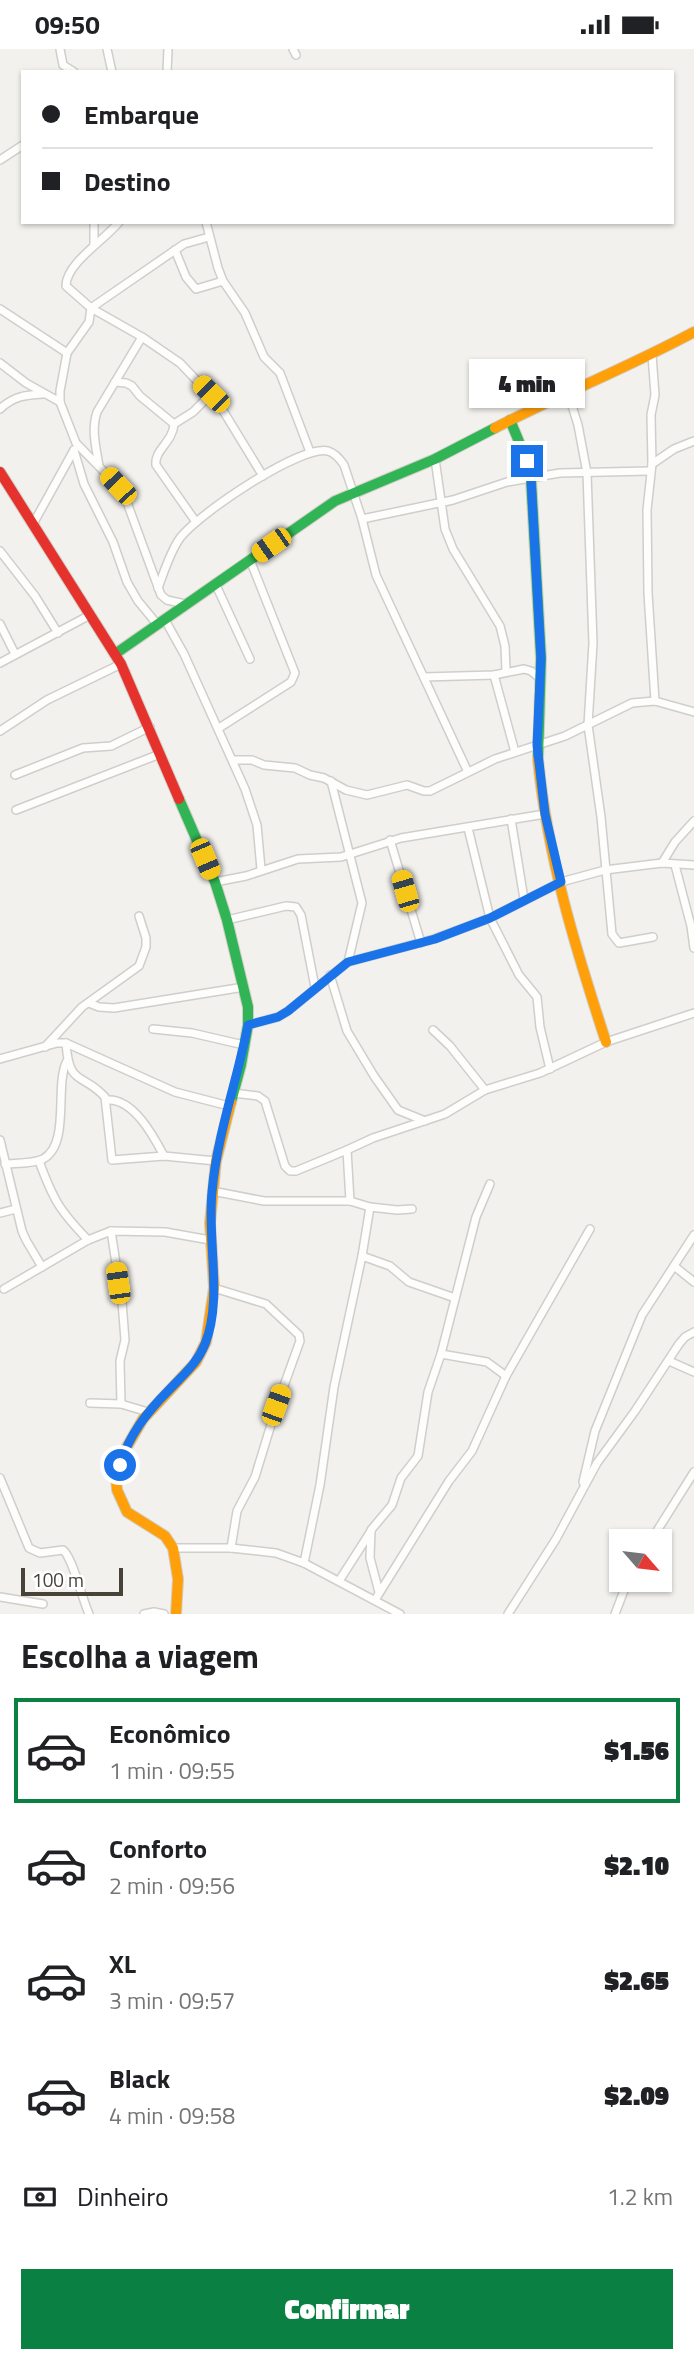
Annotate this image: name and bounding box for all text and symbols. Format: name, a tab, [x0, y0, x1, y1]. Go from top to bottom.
text: 09:50	[35, 5, 100, 44]
text: Embarque	[84, 95, 199, 134]
text: Destino	[84, 162, 171, 201]
callout: 4 min	[469, 359, 585, 409]
text: 4 min	[498, 366, 556, 401]
car	[189, 372, 234, 416]
route end	[511, 445, 543, 477]
car	[96, 463, 141, 509]
car	[248, 524, 295, 566]
car	[188, 836, 223, 882]
car	[390, 868, 421, 914]
car	[105, 1261, 132, 1305]
car	[259, 1382, 294, 1428]
route start	[104, 1449, 136, 1481]
north arrow	[609, 1529, 672, 1593]
map controls	[609, 1529, 672, 1592]
scale bar	[21, 1565, 122, 1597]
text: 100 m	[32, 1565, 84, 1594]
text: Escolha a viagem	[21, 1632, 259, 1680]
text: Econômico	[109, 1714, 231, 1753]
icon: car	[25, 1719, 88, 1782]
text: $1.56	[604, 1731, 669, 1770]
text: 1 min · 09:55	[109, 1753, 235, 1788]
text: Conforto	[109, 1829, 207, 1868]
icon: car	[25, 1834, 88, 1897]
text: $2.10	[604, 1846, 669, 1885]
text: 2 min · 09:56	[109, 1868, 235, 1903]
text: XL	[109, 1944, 136, 1983]
icon: car	[25, 1949, 88, 2012]
text: $2.65	[604, 1961, 669, 2000]
text: 3 min · 09:57	[109, 1983, 235, 2018]
text: Black	[109, 2059, 170, 2098]
icon: car	[25, 2064, 88, 2127]
text: $2.09	[604, 2076, 669, 2115]
text: 4 min · 09:58	[109, 2098, 235, 2133]
text: Dinheiro	[77, 2177, 169, 2216]
icon: cash	[21, 2178, 59, 2216]
text: 1.2 km	[607, 2179, 673, 2214]
button: Confirmar	[21, 2269, 673, 2349]

